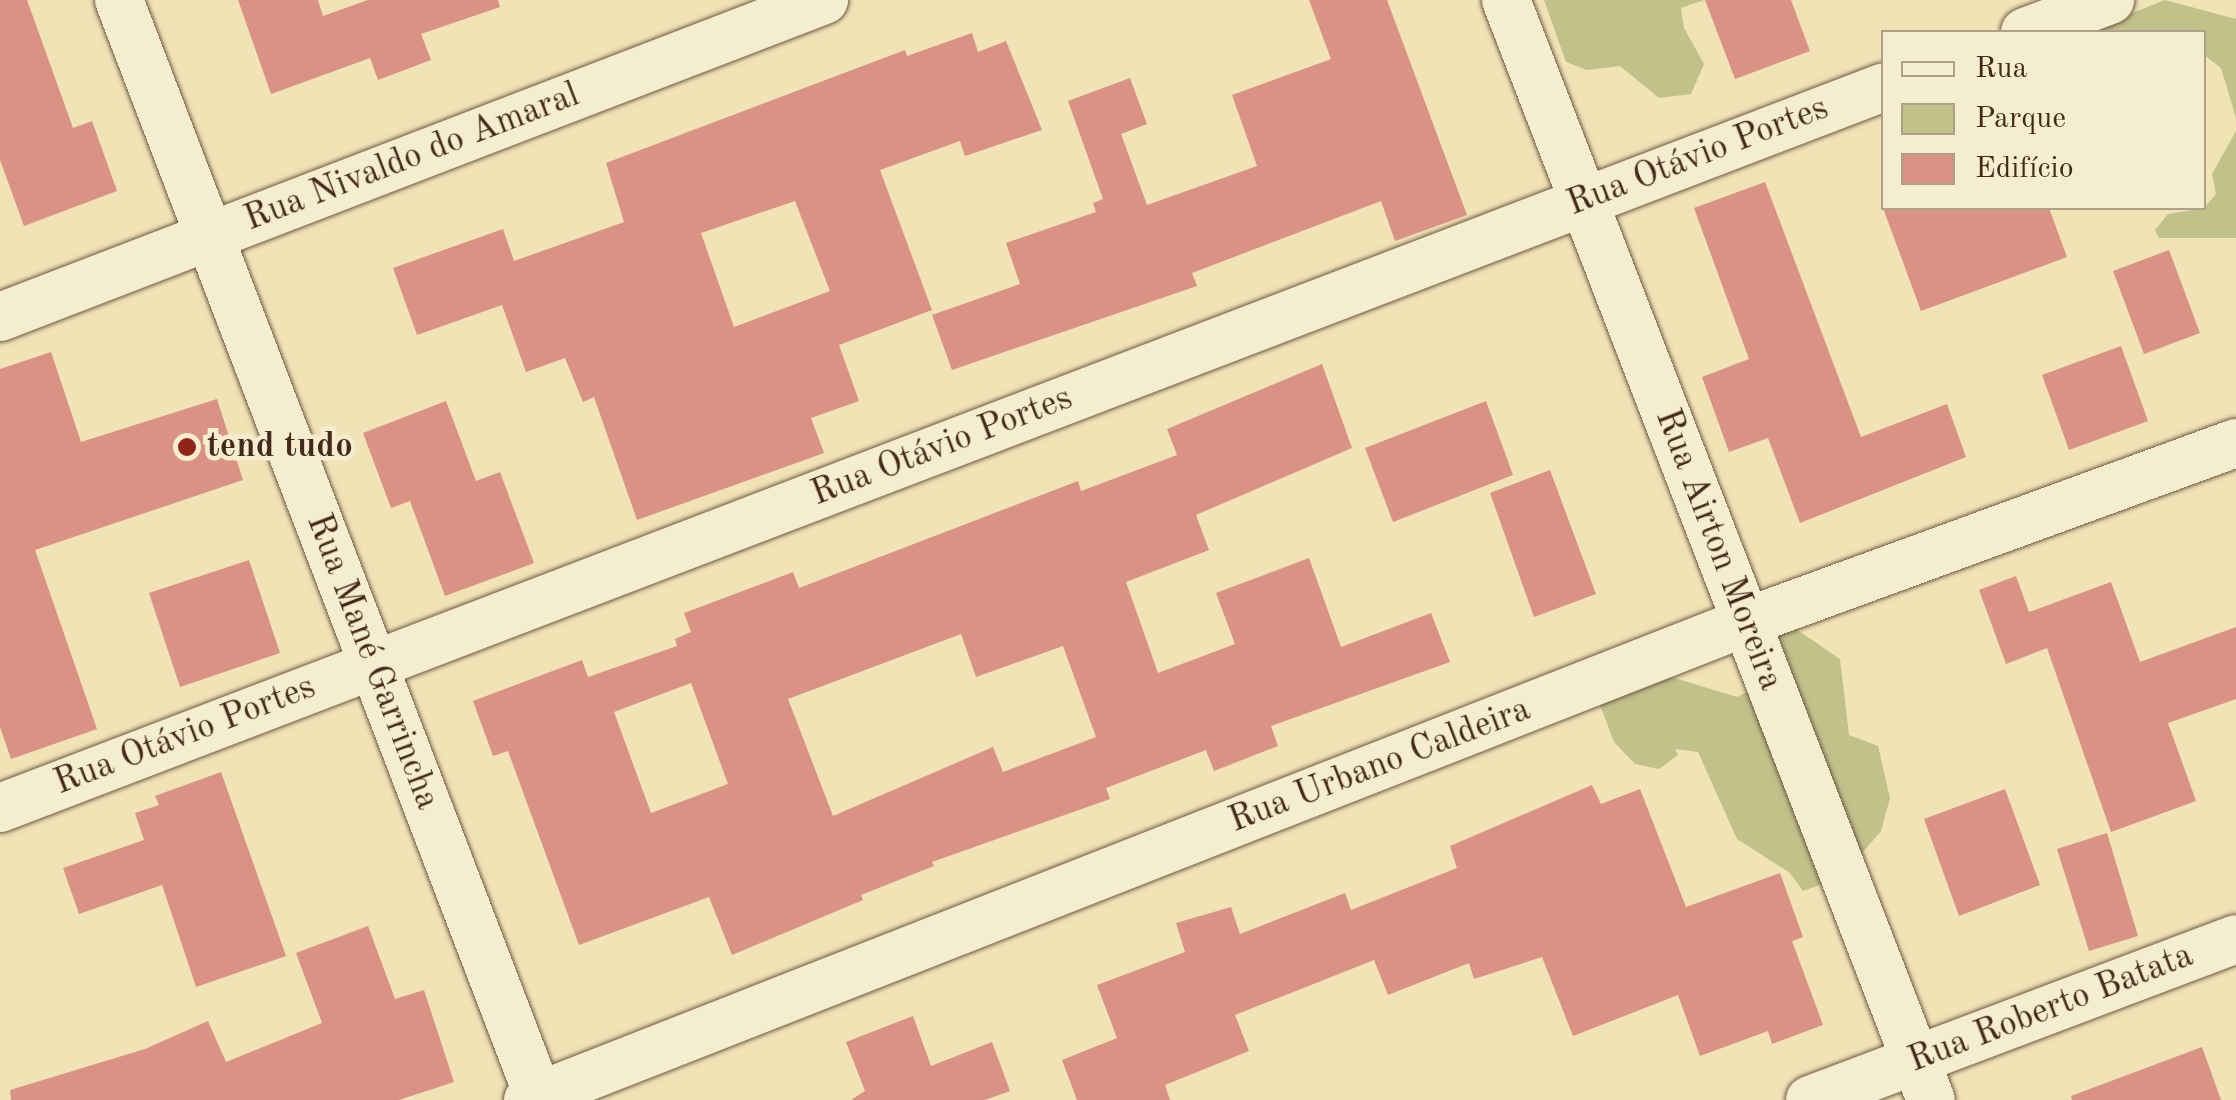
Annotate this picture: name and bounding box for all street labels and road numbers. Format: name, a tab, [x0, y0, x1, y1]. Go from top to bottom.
street label: Rua Nivaldo do Amaral	[239, 75, 585, 241]
street label: Rua Otávio Portes	[1562, 88, 1834, 226]
street label: Rua Otávio Portes	[806, 378, 1078, 516]
street label: Rua Airton Moreira	[1645, 403, 1791, 697]
street label: Rua Mané Garrincha	[296, 508, 448, 816]
street label: Rua Otávio Portes	[49, 667, 321, 805]
street label: Rua Urbano Caldeira	[1223, 689, 1537, 843]
street label: Rua Roberto Batata	[1903, 935, 2199, 1083]

